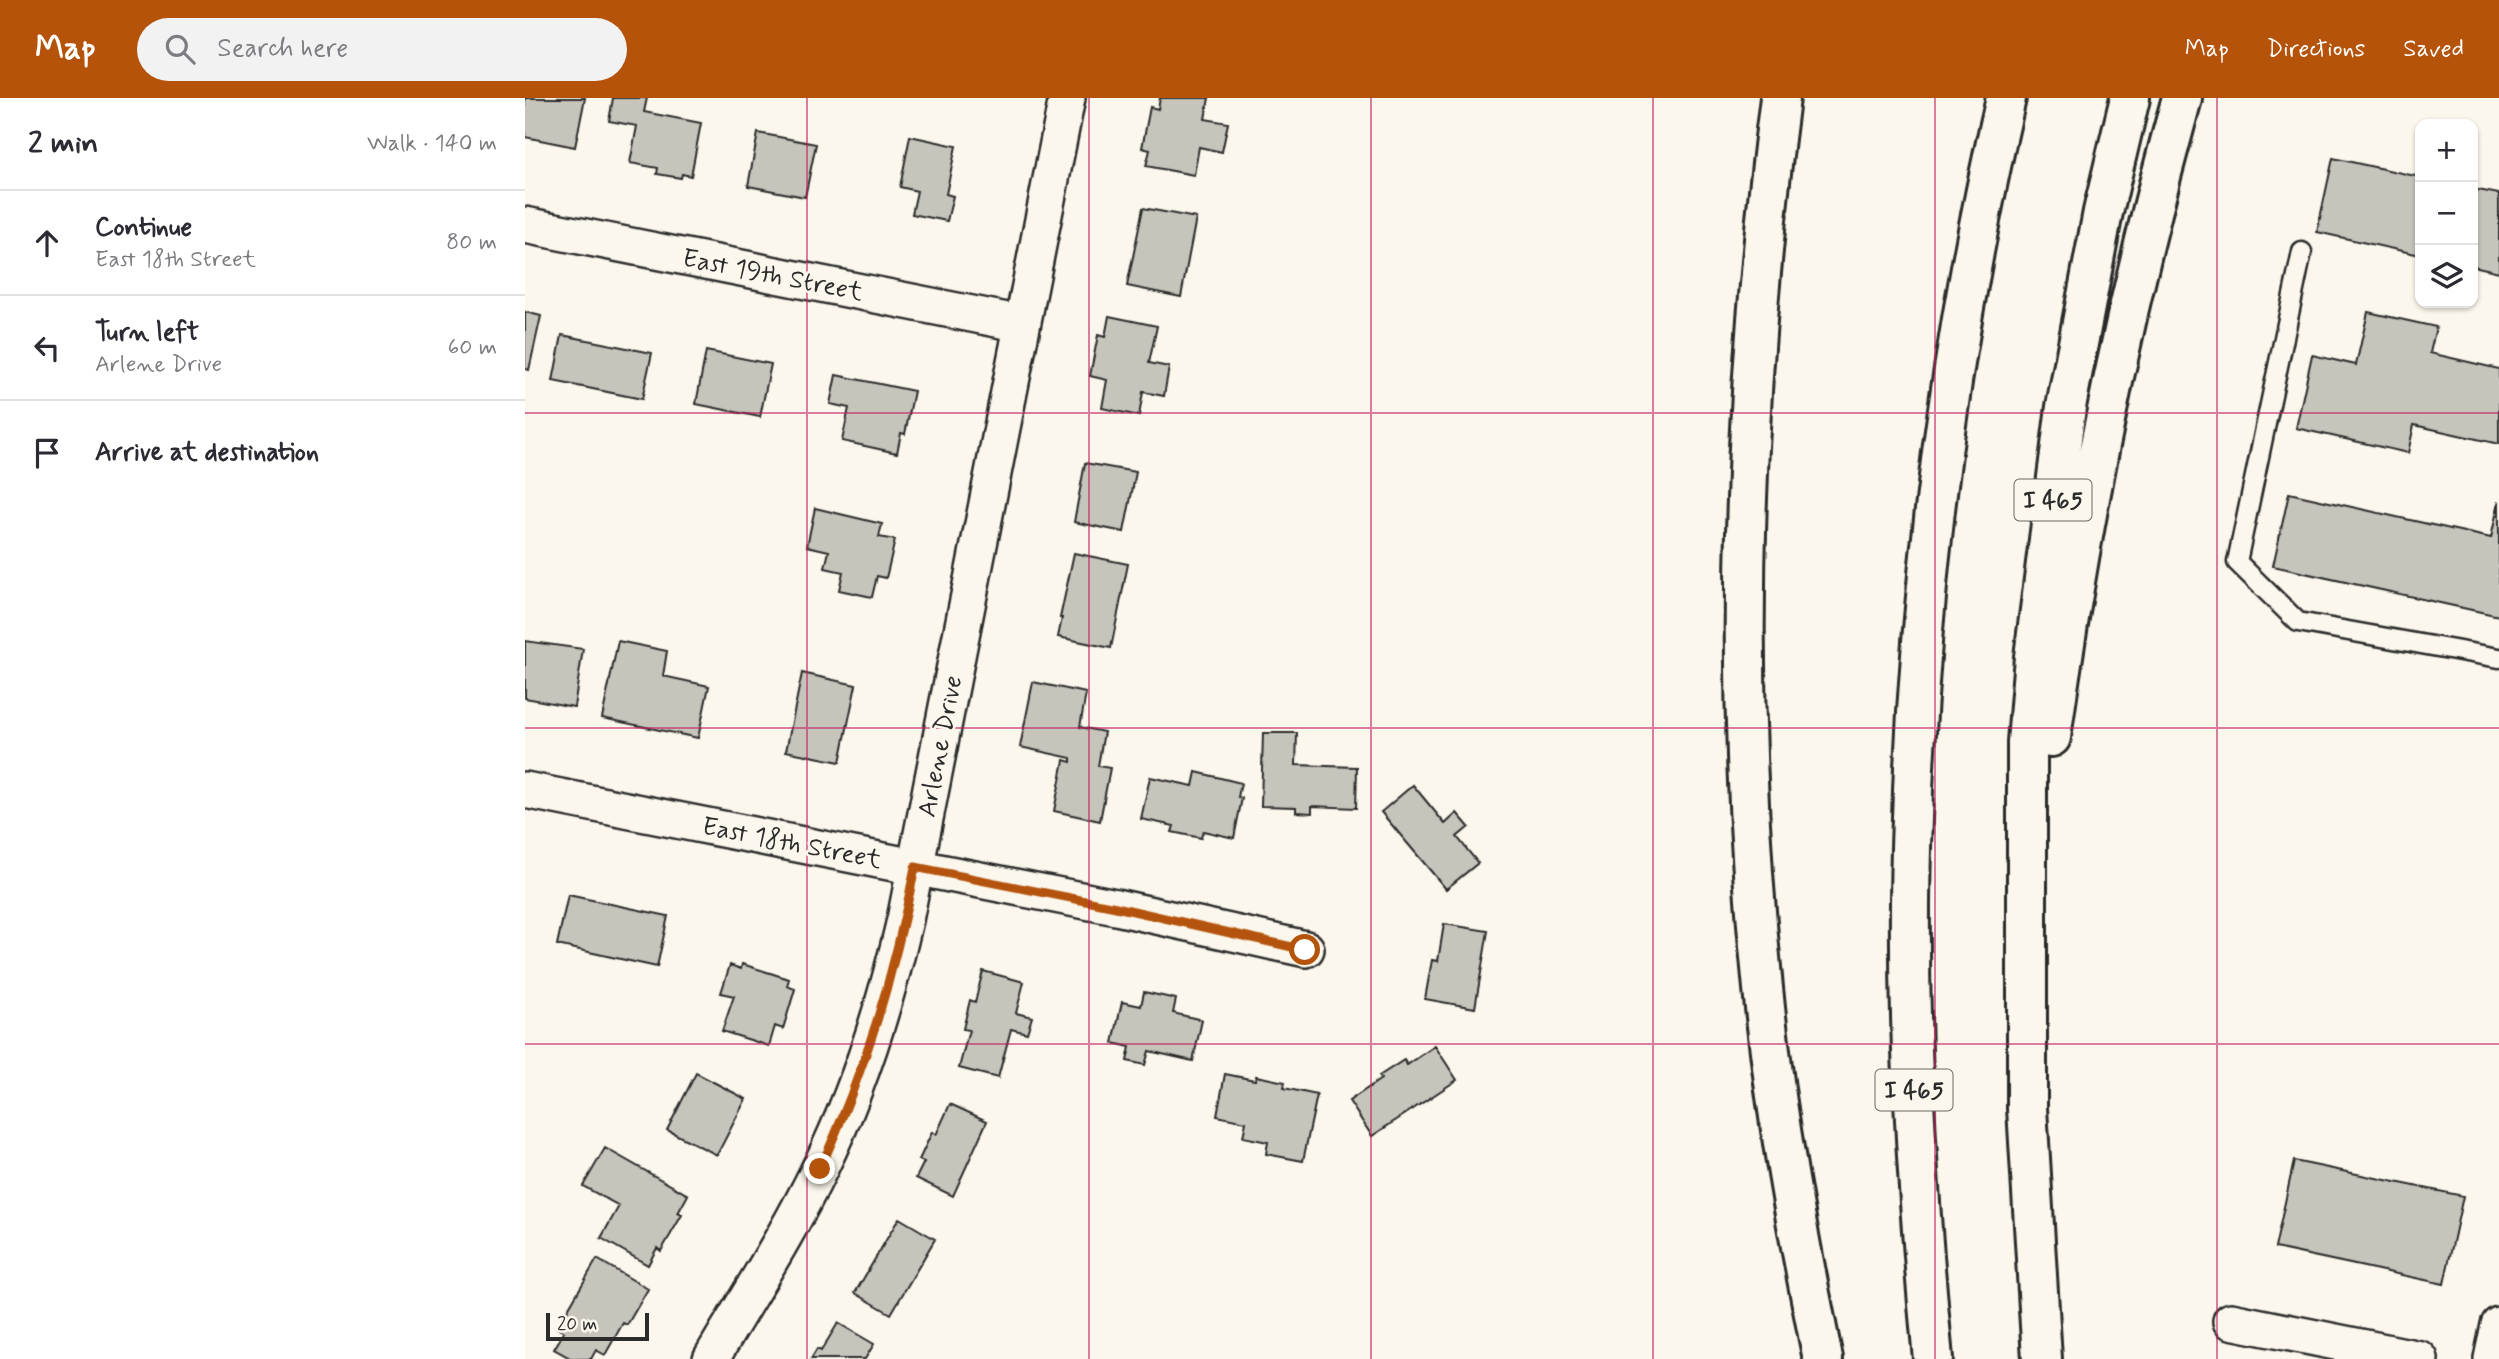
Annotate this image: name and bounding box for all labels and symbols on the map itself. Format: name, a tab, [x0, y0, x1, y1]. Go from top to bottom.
street label: East 19th Street	[679, 242, 866, 310]
road number: I 465	[2015, 480, 2091, 520]
street label: Arlene Drive	[911, 673, 971, 820]
street label: East 18th Street	[699, 810, 884, 878]
route start	[1289, 934, 1320, 965]
road number: I 465	[1875, 1070, 1953, 1110]
route end	[804, 1153, 835, 1184]
scale bar	[546, 1310, 649, 1342]

